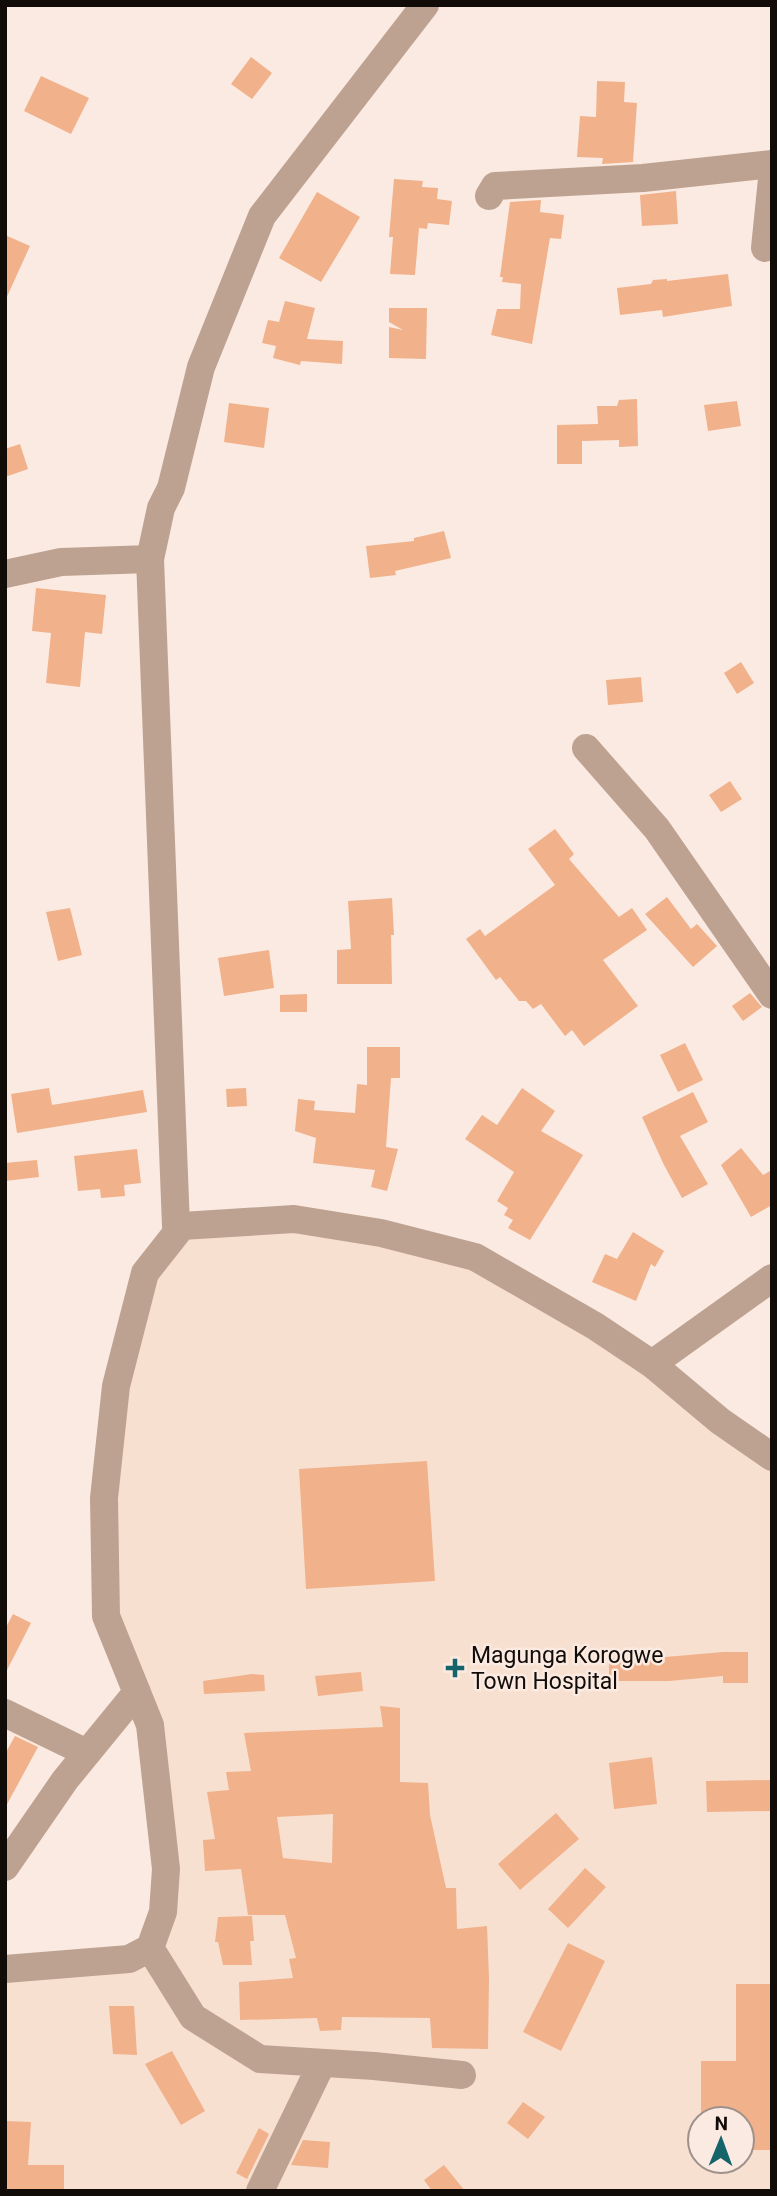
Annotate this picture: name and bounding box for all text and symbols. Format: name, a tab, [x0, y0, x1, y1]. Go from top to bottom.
place label: Magunga Korogwe Town Hospital	[471, 1642, 663, 1695]
marker: Magunga Korogwe Town Hospital	[445, 1658, 465, 1678]
north arrow	[686, 2105, 756, 2175]
text: N	[714, 2112, 728, 2135]

